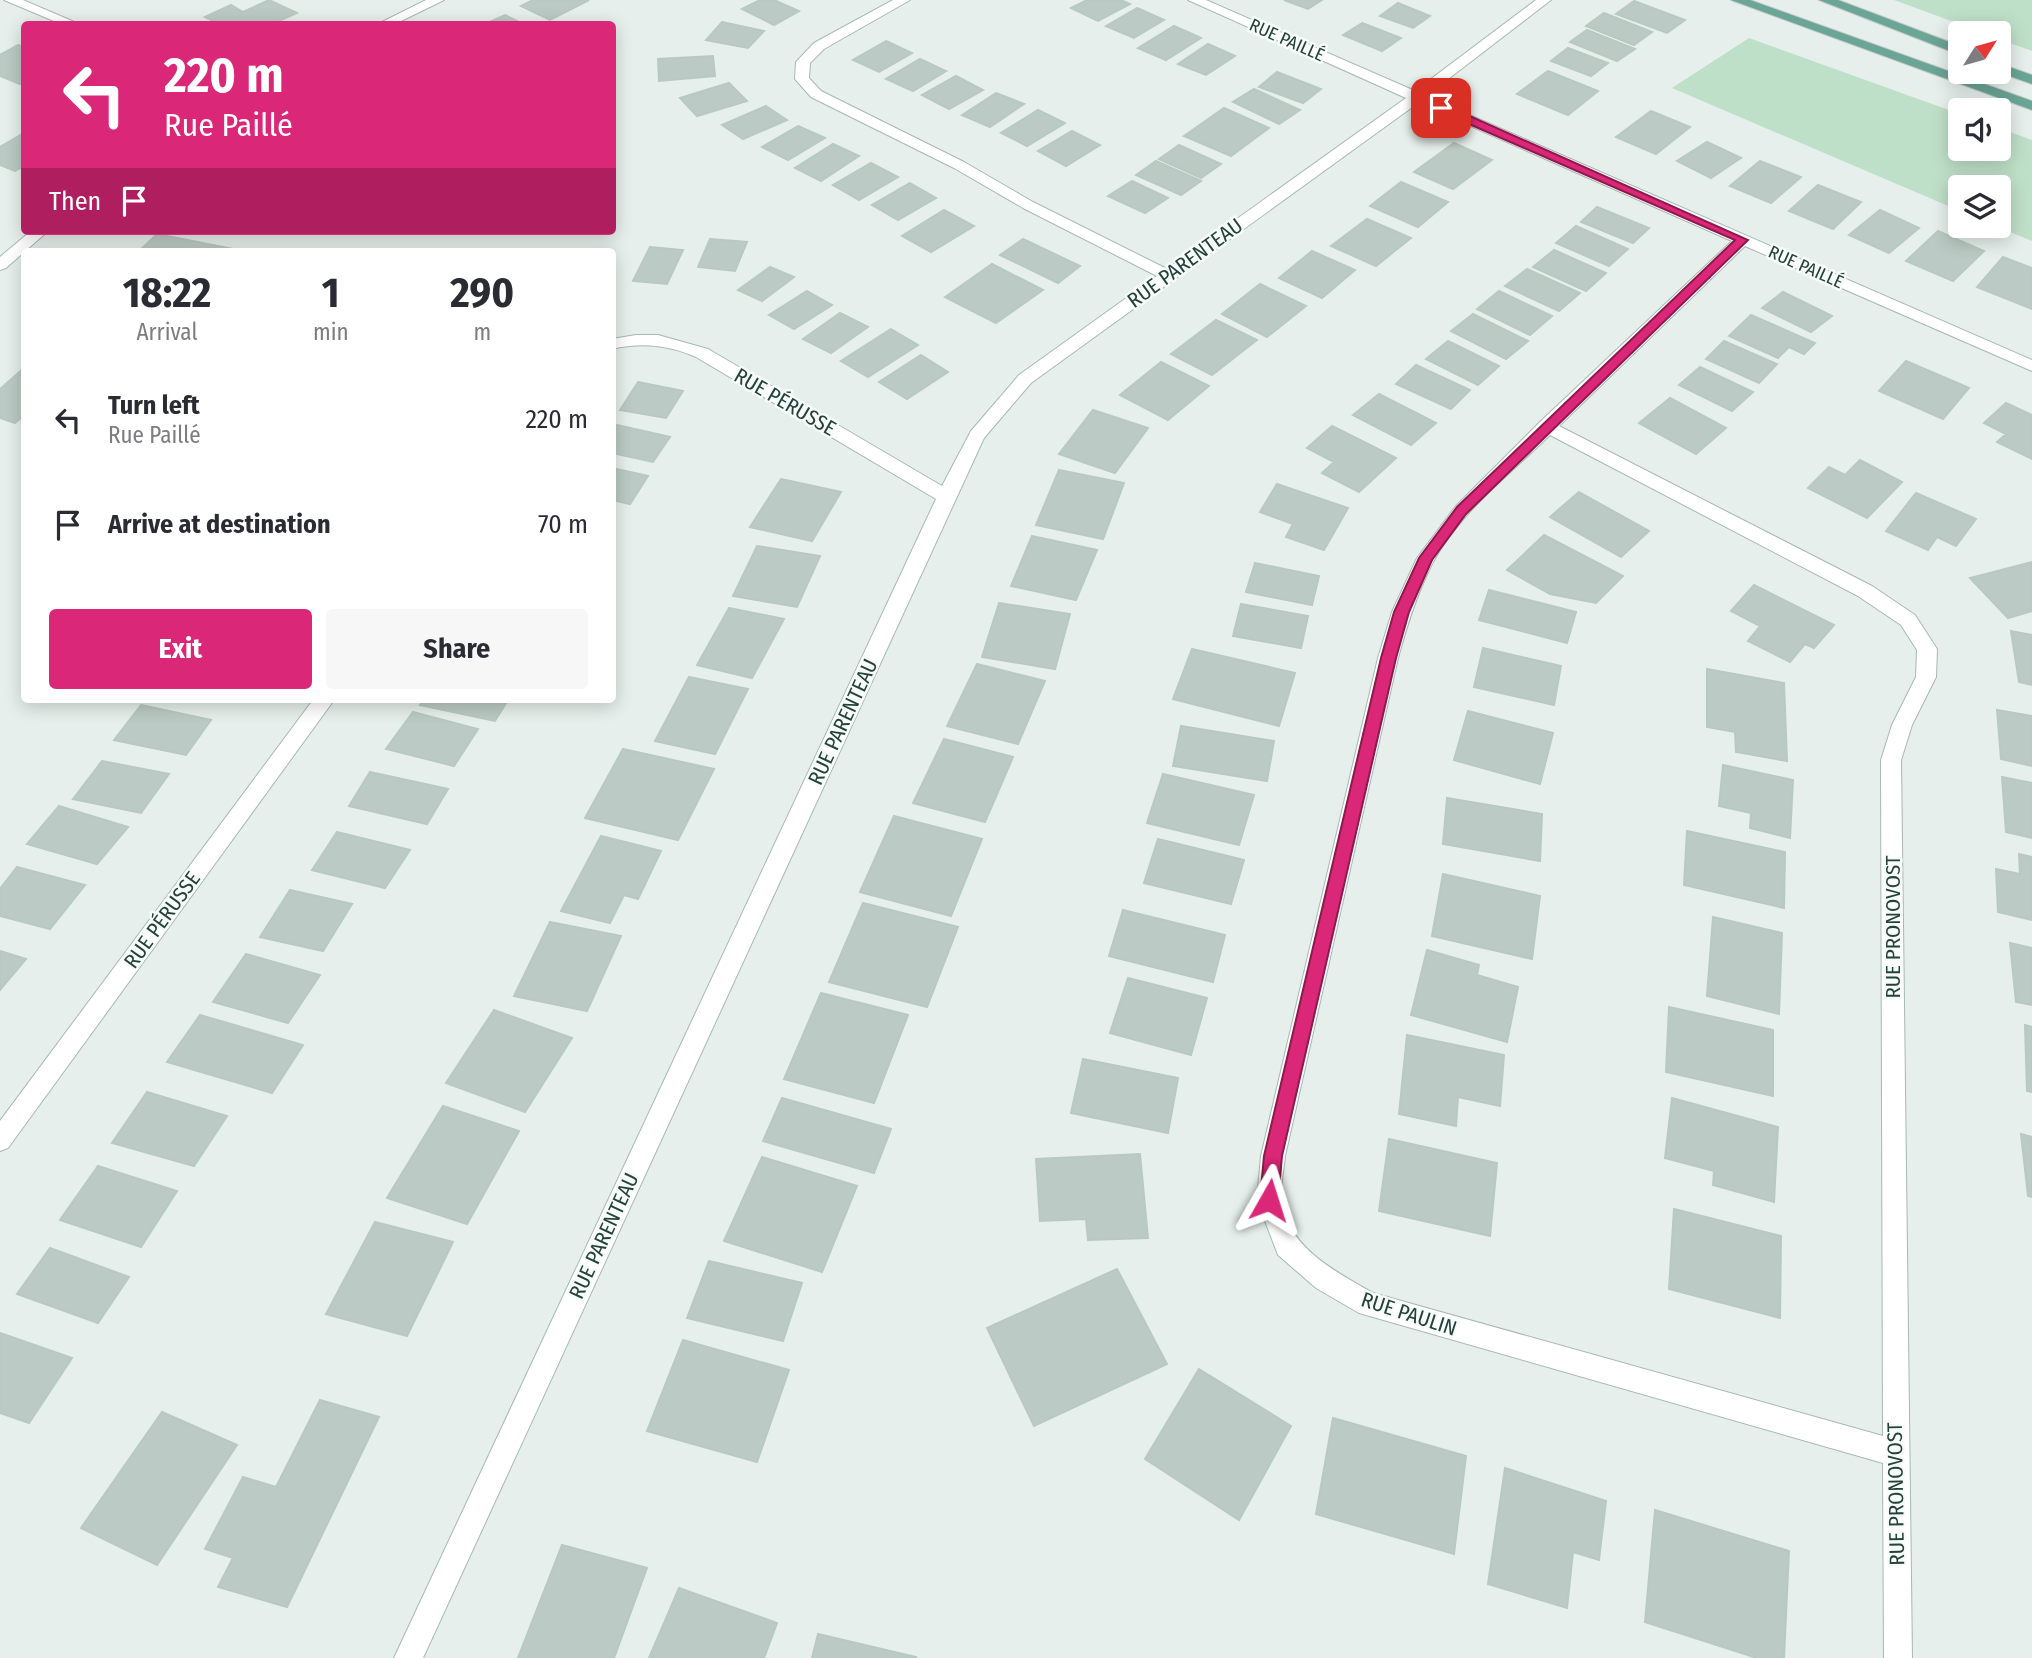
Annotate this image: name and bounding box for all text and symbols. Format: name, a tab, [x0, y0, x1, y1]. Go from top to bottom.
street label: RUE PAILLÉ	[1246, 13, 1328, 66]
north arrow	[1948, 21, 2011, 84]
map controls	[1948, 21, 2011, 238]
text: 220 m	[164, 46, 284, 105]
icon: left	[49, 49, 140, 140]
pin	[1411, 78, 1471, 138]
icon: arrive	[1422, 89, 1460, 127]
button: sound	[1948, 98, 2011, 161]
text: Rue Paillé	[164, 106, 293, 144]
button: layers	[1948, 175, 2011, 238]
icon: arrive	[115, 182, 153, 220]
text: Then	[49, 186, 101, 217]
street label: RUE PARENTEAU	[1122, 213, 1248, 313]
street label: RUE PAILLÉ	[1765, 240, 1847, 293]
text: 18:22	[123, 268, 211, 318]
text: 1	[322, 268, 340, 318]
text: 290	[450, 268, 514, 318]
text: Arrival	[136, 318, 197, 346]
text: min	[313, 318, 349, 346]
text: m	[473, 318, 491, 346]
street label: RUE PÉRUSSE	[729, 362, 841, 442]
text: Turn left	[108, 390, 200, 421]
icon: left	[49, 401, 87, 439]
text: 220 m	[525, 404, 588, 435]
text: Rue Paillé	[108, 421, 201, 449]
icon: arrive	[49, 506, 87, 544]
text: Arrive at destination	[108, 509, 331, 540]
text: 70 m	[538, 509, 588, 540]
button: Exit	[49, 609, 312, 689]
button: Share	[326, 609, 588, 689]
street label: RUE PARENTEAU	[802, 655, 884, 789]
street label: RUE PRONOVOST	[1880, 855, 1906, 999]
street label: RUE PÉRUSSE	[118, 866, 206, 973]
position arrow	[1232, 1163, 1306, 1237]
street label: RUE PARENTEAU	[563, 1169, 645, 1303]
street label: RUE PAULIN	[1358, 1286, 1460, 1342]
street label: RUE PRONOVOST	[1882, 1422, 1910, 1566]

